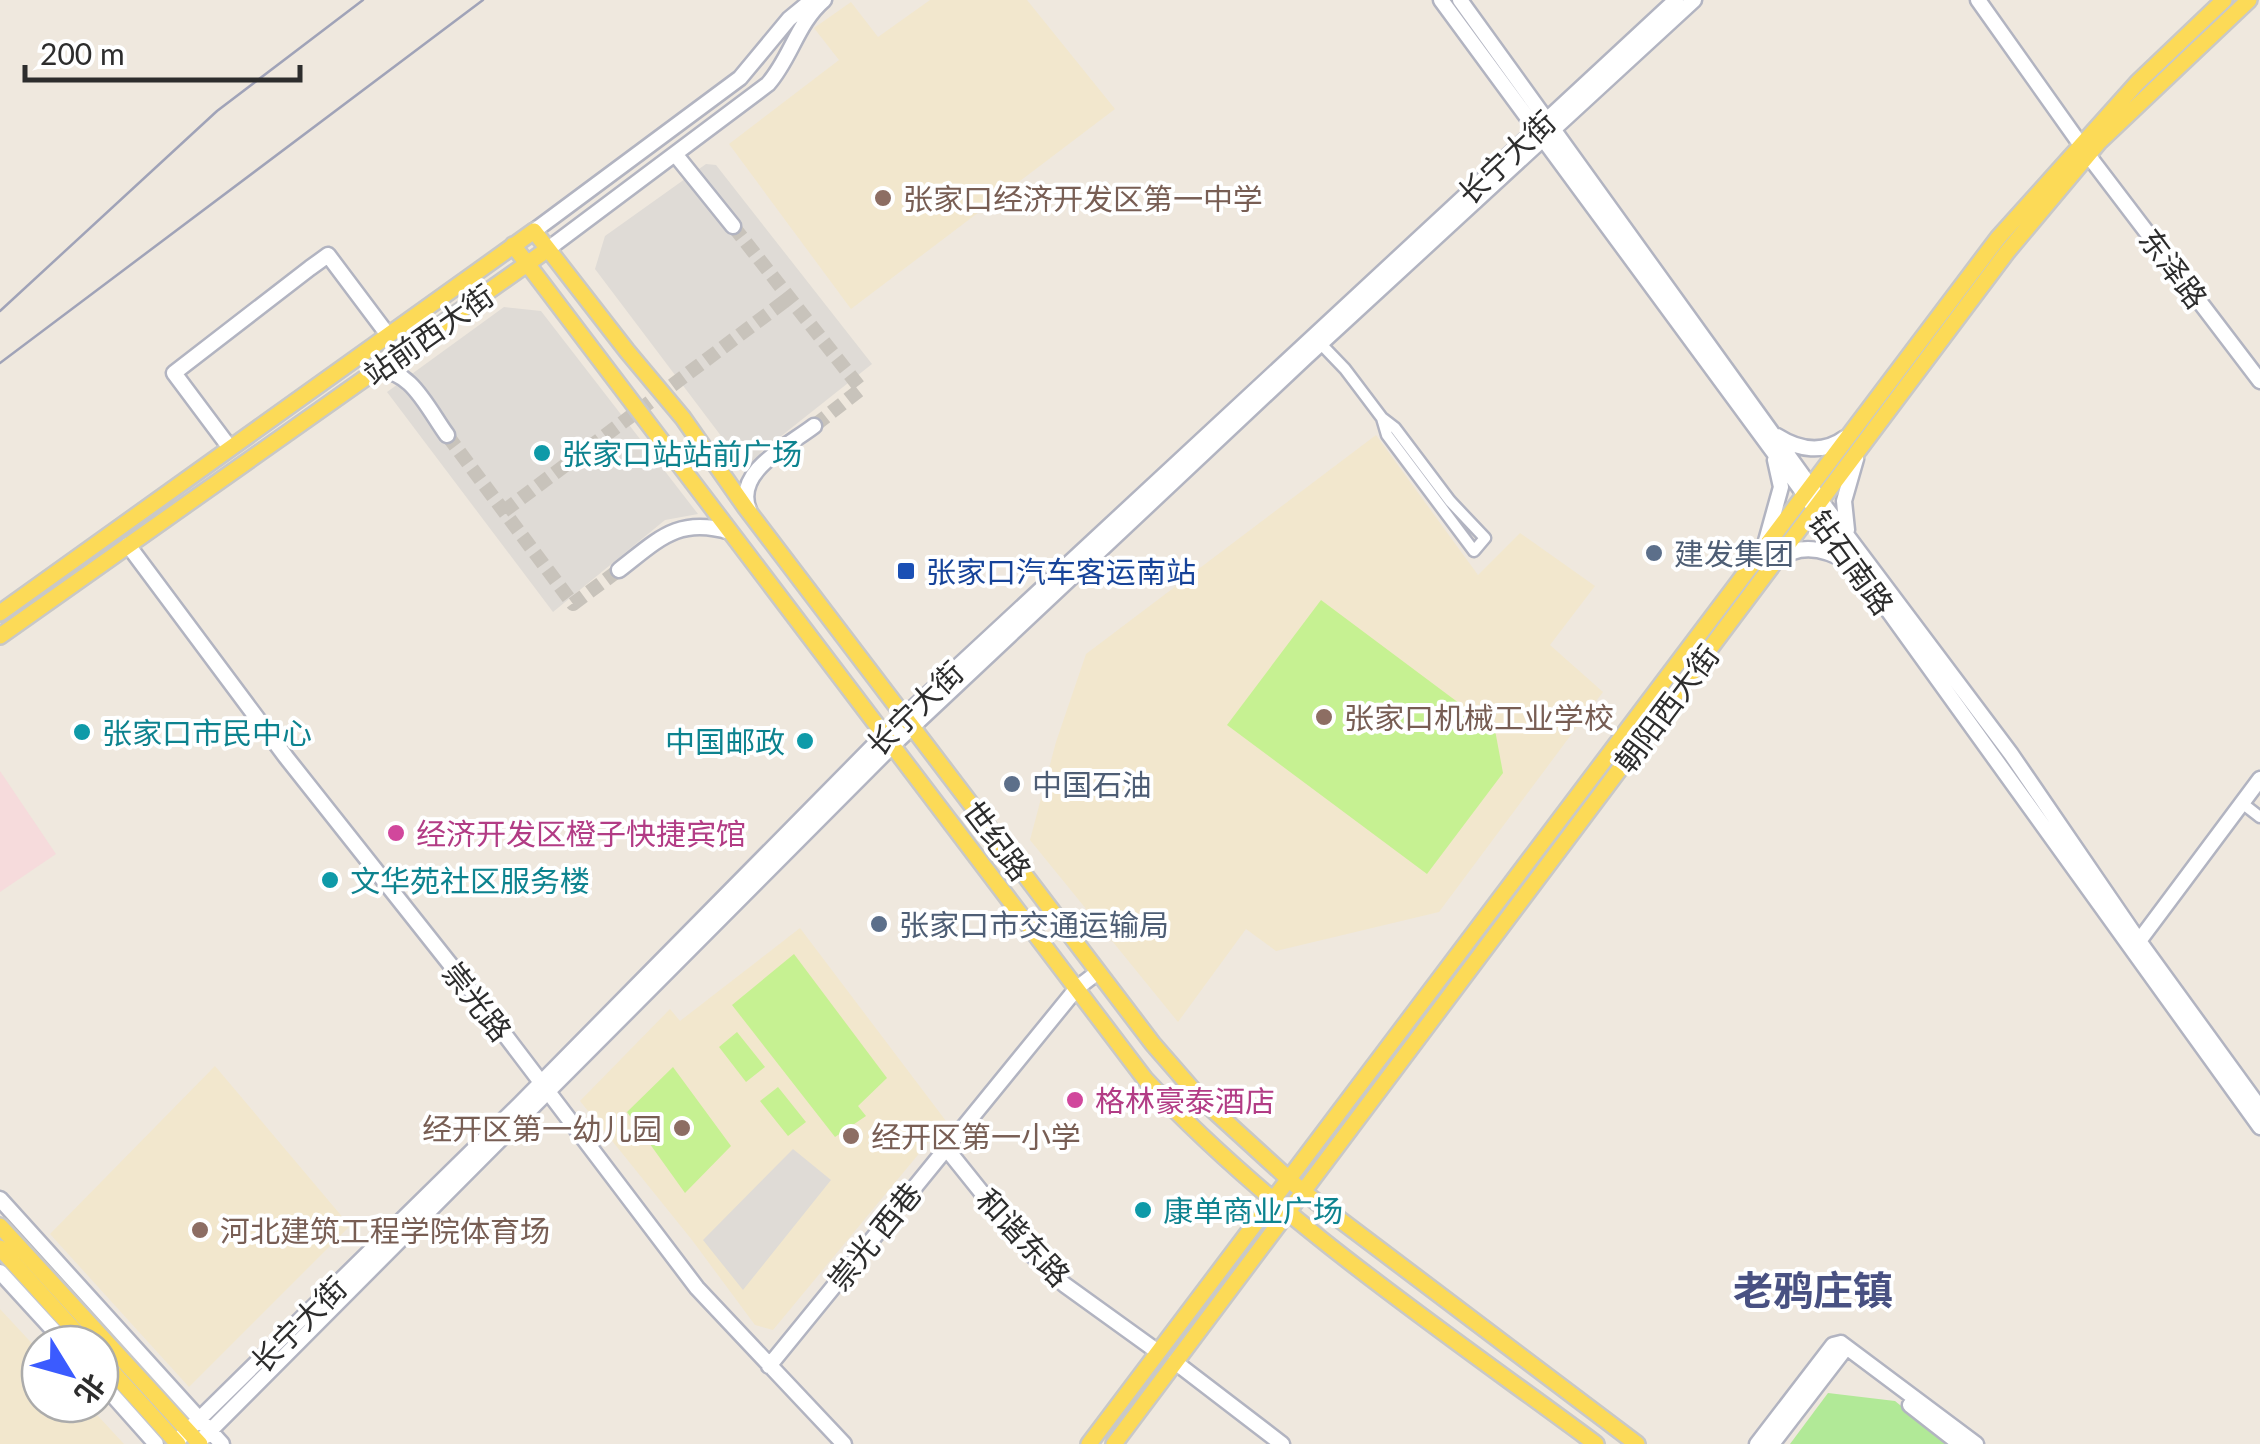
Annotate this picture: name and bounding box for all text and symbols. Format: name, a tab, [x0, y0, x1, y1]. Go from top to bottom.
scale bar	[25, 20, 300, 82]
text: 200 m	[40, 35, 125, 71]
street label: 长宁大街	[1450, 103, 1562, 211]
place label: 张家口经济开发区第一中学	[903, 180, 1263, 216]
marker: 张家口经济开发区第一中学	[872, 187, 894, 209]
street label: 东泽路	[2133, 221, 2215, 315]
street label: 站前西大街	[356, 276, 500, 392]
place label: 张家口站站前广场	[562, 435, 802, 471]
marker: 张家口站站前广场	[531, 442, 553, 464]
street label: 钻石南路	[1802, 503, 1902, 621]
place label: 建发集团	[1674, 535, 1794, 571]
marker: 建发集团	[1643, 542, 1665, 564]
place label: 张家口汽车客运南站	[926, 553, 1196, 589]
marker: 张家口汽车客运南站	[895, 560, 917, 582]
street label: 朝阳西大街	[1606, 637, 1726, 779]
street label: 长宁大街	[858, 653, 970, 763]
place label: 张家口机械工业学校	[1344, 699, 1614, 735]
marker: 张家口机械工业学校	[1313, 706, 1335, 728]
place label: 张家口市民中心	[102, 714, 312, 750]
marker: 张家口市民中心	[71, 721, 93, 743]
place label: 中国邮政	[665, 723, 785, 759]
marker: 中国邮政	[794, 730, 816, 752]
place label: 中国石油	[1032, 766, 1152, 802]
marker: 中国石油	[1001, 773, 1023, 795]
street label: 世纪路	[957, 793, 1039, 887]
place label: 经济开发区橙子快捷宾馆	[416, 815, 746, 851]
marker: 经济开发区橙子快捷宾馆	[385, 822, 407, 844]
place label: 文华苑社区服务楼	[350, 862, 590, 898]
marker: 文华苑社区服务楼	[319, 869, 341, 891]
place label: 张家口市交通运输局	[899, 906, 1169, 942]
marker: 张家口市交通运输局	[868, 913, 890, 935]
street label: 崇光路	[436, 954, 520, 1048]
place label: 格林豪泰酒店	[1095, 1082, 1275, 1118]
marker: 格林豪泰酒店	[1064, 1089, 1086, 1111]
place label: 经开区第一幼儿园	[422, 1110, 662, 1146]
marker: 经开区第一幼儿园	[671, 1117, 693, 1139]
place label: 经开区第一小学	[871, 1118, 1081, 1154]
marker: 经开区第一小学	[840, 1125, 862, 1147]
street label: 崇光 西巷	[820, 1175, 928, 1297]
street label: 和谐东路	[970, 1181, 1078, 1293]
place label: 康单商业广场	[1163, 1192, 1343, 1228]
marker: 康单商业广场	[1132, 1199, 1154, 1221]
place label: 河北建筑工程学院体育场	[220, 1212, 550, 1248]
marker: 河北建筑工程学院体育场	[189, 1219, 211, 1241]
district label: 老鸦庄镇	[1733, 1266, 1893, 1314]
street label: 长宁大街	[243, 1269, 353, 1379]
north arrow	[20, 1324, 120, 1424]
text: 北	[69, 1368, 113, 1411]

